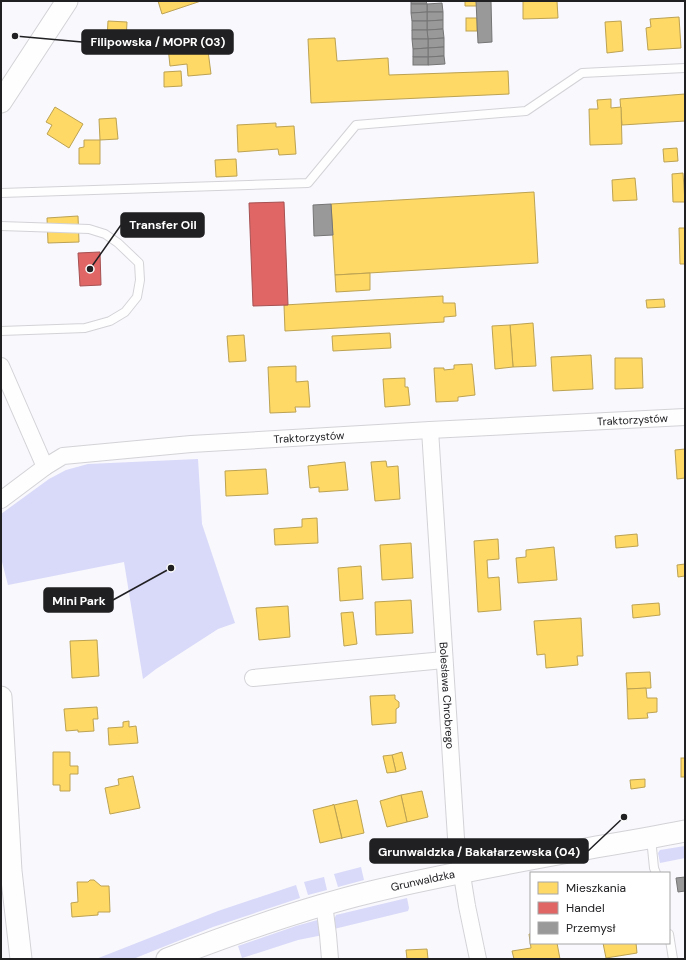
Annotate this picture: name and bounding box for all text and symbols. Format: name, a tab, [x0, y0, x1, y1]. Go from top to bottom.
callout: Filipowska / MOPR (03)	[82, 30, 233, 54]
text: Filipowska / MOPR (03)	[91, 34, 226, 50]
callout: Transfer Oil	[121, 213, 204, 237]
text: Transfer Oil	[129, 217, 197, 233]
street label: Traktorzystów	[597, 411, 669, 428]
street label: Traktorzystów	[273, 428, 345, 446]
callout: Mini Park	[44, 588, 113, 612]
text: Mini Park	[52, 593, 106, 609]
street label: Bolesława Chrobrego	[437, 642, 457, 749]
callout: Grunwaldzka / Bakałarzewska (04)	[370, 839, 588, 863]
text: Grunwaldzka / Bakałarzewska (04)	[378, 844, 580, 860]
street label: Grunwaldzka	[389, 867, 456, 894]
legend	[530, 872, 670, 944]
text: Mieszkania	[566, 880, 626, 896]
text: Handel	[566, 900, 605, 916]
text: Przemysł	[566, 920, 616, 936]

